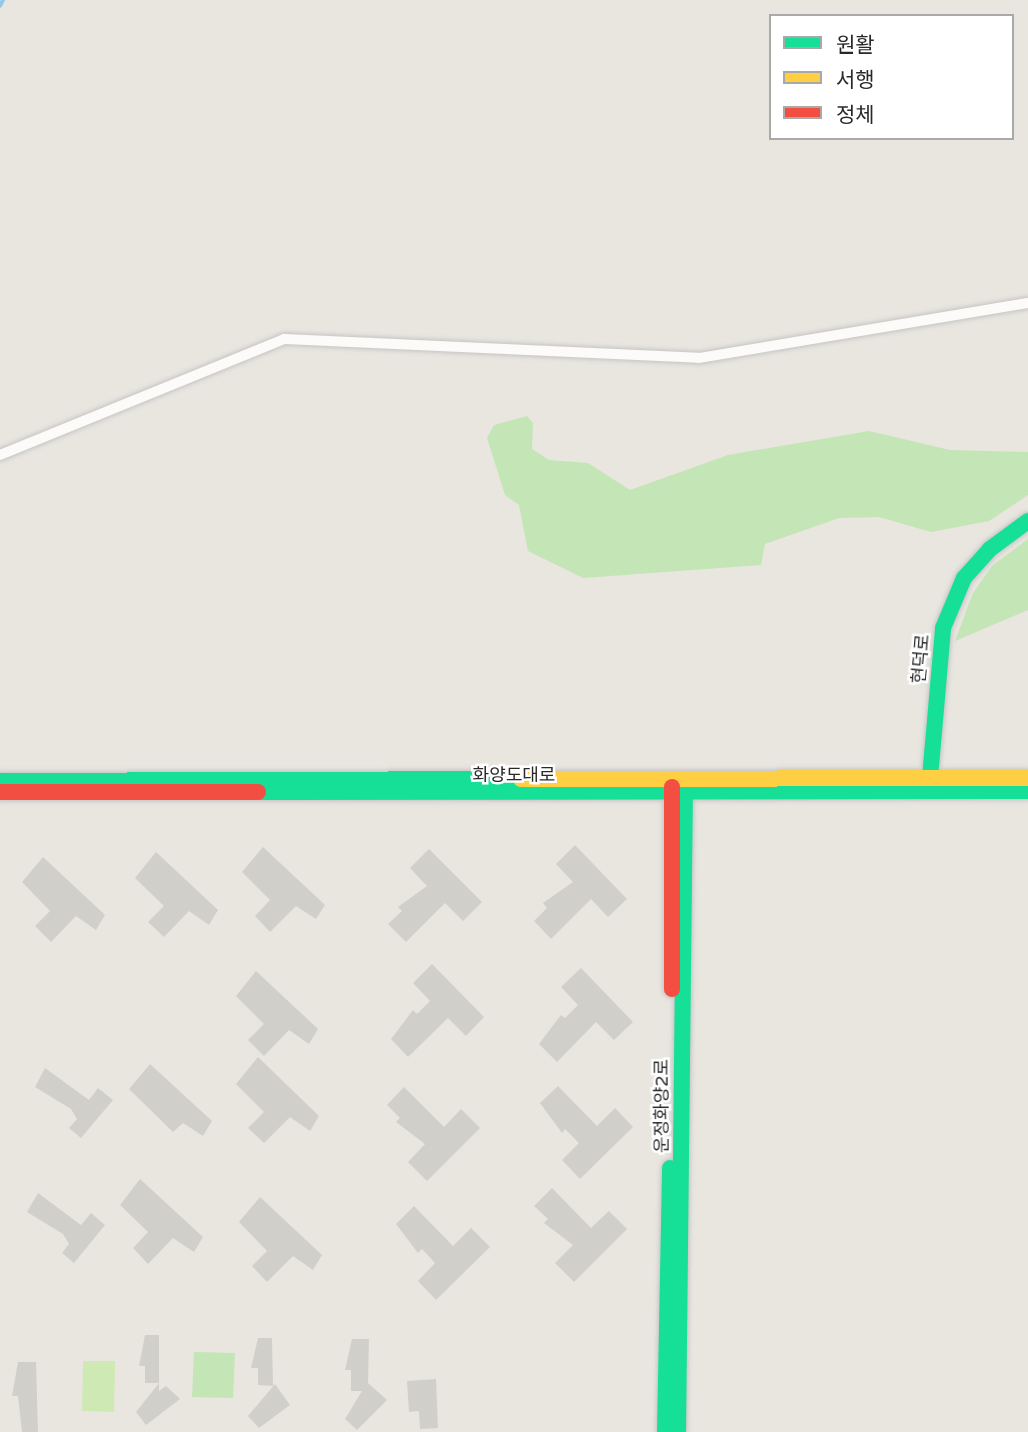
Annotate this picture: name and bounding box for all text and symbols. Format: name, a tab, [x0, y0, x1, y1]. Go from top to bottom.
legend	[769, 14, 1014, 140]
text: 원활	[836, 33, 875, 58]
text: 서행	[836, 68, 875, 93]
text: 정체	[836, 103, 875, 128]
street label: 현덕로	[908, 633, 934, 685]
street label: 화양도대로	[473, 764, 555, 786]
street label: 운정화양2로	[651, 1059, 673, 1153]

